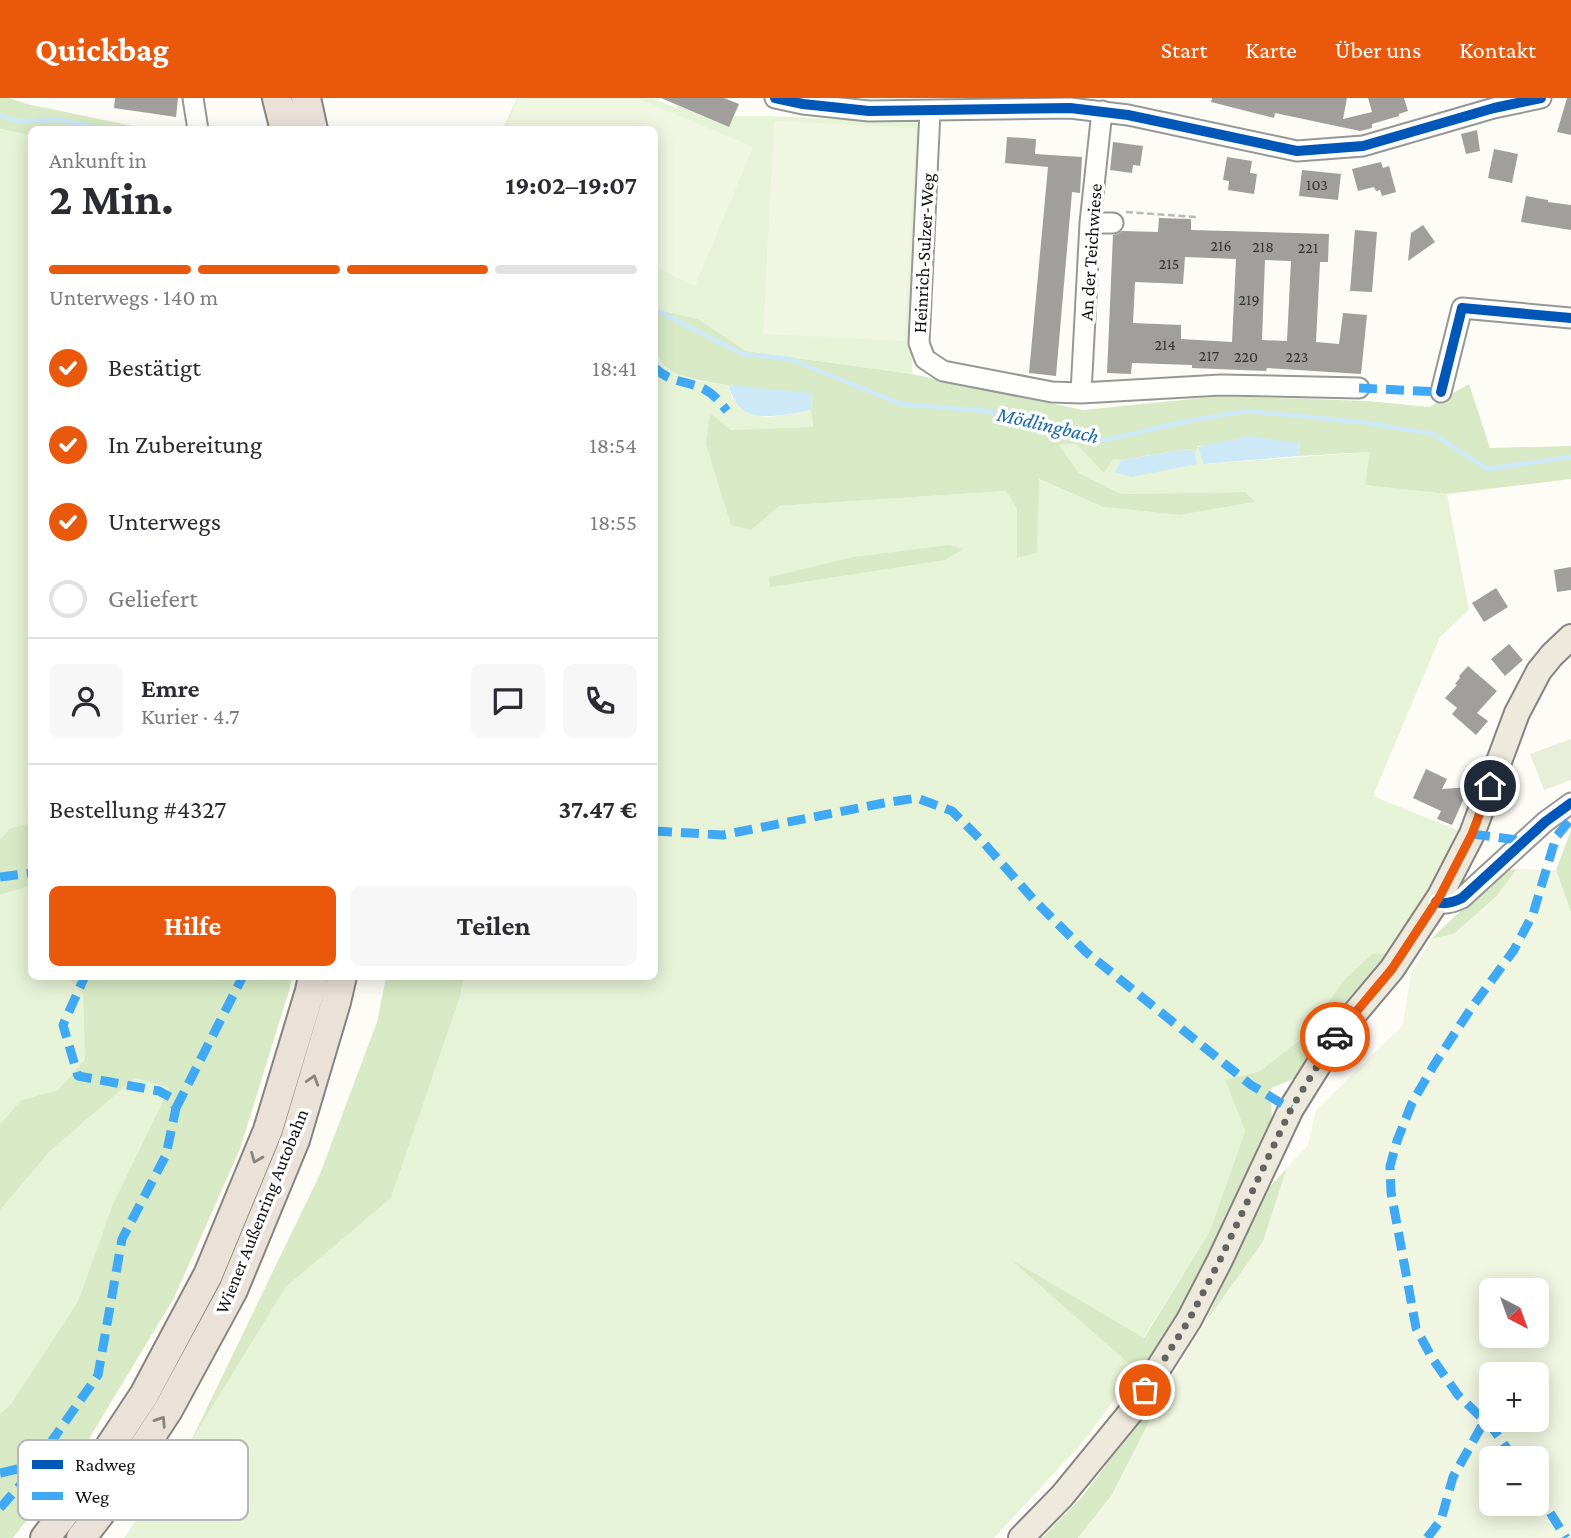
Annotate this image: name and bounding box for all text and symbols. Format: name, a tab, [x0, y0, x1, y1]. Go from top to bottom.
text: Quickbag	[35, 31, 169, 68]
text: Start	[1161, 36, 1207, 63]
text: Karte	[1245, 36, 1297, 63]
text: Über uns	[1335, 36, 1421, 63]
text: Kontakt	[1459, 36, 1536, 63]
text: Ankunft in	[49, 147, 147, 173]
text: 19:02–19:07	[505, 171, 637, 200]
street label: Heinrich-Sulzer-Weg	[909, 172, 938, 334]
text: 2 Min.	[49, 173, 174, 224]
house number: 103	[1306, 176, 1328, 193]
street label: An der Teichwiese	[1075, 183, 1106, 321]
house number: 216	[1210, 237, 1232, 254]
house number: 218	[1252, 238, 1274, 255]
house number: 221	[1298, 239, 1318, 256]
house number: 215	[1159, 255, 1179, 272]
text: Unterwegs · 140 m	[49, 284, 218, 310]
house number: 219	[1238, 291, 1260, 308]
house number: 214	[1154, 336, 1176, 353]
house number: 217	[1199, 347, 1220, 364]
house number: 220	[1234, 348, 1258, 365]
house number: 223	[1286, 348, 1308, 365]
icon: check	[49, 349, 87, 387]
text: Bestätigt	[108, 353, 201, 382]
text: 18:41	[592, 355, 637, 381]
water label: Mödlingbach	[994, 401, 1101, 448]
icon: check	[49, 426, 87, 464]
text: In Zubereitung	[108, 430, 262, 459]
text: 18:54	[589, 432, 637, 458]
icon: check	[49, 503, 87, 541]
text: Unterwegs	[108, 507, 221, 536]
text: 18:55	[590, 509, 637, 535]
text: Geliefert	[108, 584, 198, 613]
button: person	[49, 664, 123, 738]
button: chat	[471, 664, 545, 738]
button: phone	[563, 664, 637, 738]
text: Emre	[141, 674, 200, 703]
text: Kurier · 4.7	[141, 703, 240, 729]
pin	[1460, 756, 1520, 816]
icon: home	[1471, 767, 1509, 805]
text: Bestellung #4327	[49, 795, 226, 824]
text: 37.47 €	[558, 795, 637, 824]
button: Hilfe	[49, 886, 336, 966]
button: Teilen	[350, 886, 637, 966]
courier	[1300, 1002, 1370, 1072]
icon: car	[1316, 1018, 1354, 1056]
one-way arrow	[305, 1074, 320, 1086]
street label: Wiener Außenring Autobahn	[211, 1106, 312, 1317]
one-way arrow	[250, 1151, 264, 1164]
north arrow	[1479, 1278, 1549, 1348]
map controls	[1479, 1278, 1549, 1516]
pin	[1115, 1360, 1175, 1420]
button: +	[1479, 1362, 1549, 1432]
icon: bag	[1126, 1371, 1164, 1409]
one-way arrow	[152, 1416, 165, 1429]
legend	[18, 1440, 248, 1520]
button: −	[1479, 1446, 1549, 1516]
text: Radweg	[75, 1454, 136, 1475]
text: Weg	[75, 1486, 109, 1507]

